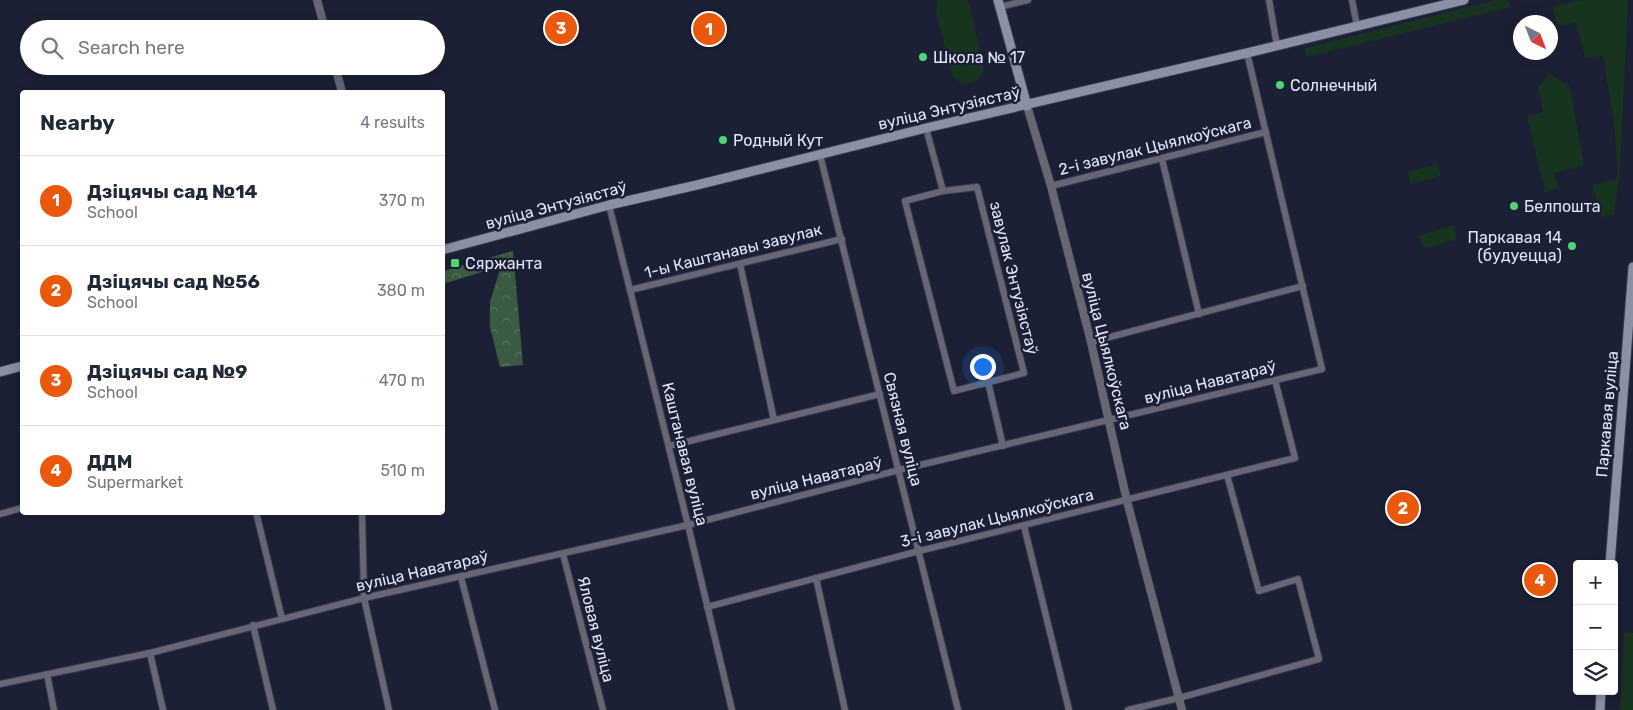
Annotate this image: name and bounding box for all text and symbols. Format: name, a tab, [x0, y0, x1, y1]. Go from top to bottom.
pin: 3	[545, 9, 577, 47]
pin: 1	[693, 10, 725, 48]
north arrow	[1513, 15, 1558, 60]
search box	[20, 20, 445, 75]
icon: search	[38, 34, 66, 62]
text: Search here	[78, 36, 185, 59]
place label: Школа № 17	[933, 48, 1025, 67]
marker: Школа № 17	[917, 51, 929, 63]
place label: Солнечный	[1290, 76, 1377, 95]
marker: Солнечный	[1274, 79, 1286, 91]
street label: вуліца Энтузіястаў	[876, 82, 1022, 134]
text: Nearby	[40, 110, 115, 135]
text: 4 results	[360, 113, 425, 132]
street label: 2-і завулак Цыялкоўскага	[1057, 113, 1253, 179]
place label: Родный Кут	[733, 131, 823, 150]
marker: Родный Кут	[717, 134, 729, 146]
street label: вуліца Энтузіястаў	[483, 177, 629, 233]
text: Дзіцячы сад №14	[87, 180, 258, 203]
text: 1	[52, 191, 60, 210]
text: 370 m	[379, 191, 425, 210]
place label: Белпошта	[1524, 197, 1601, 216]
street label: завулак Энтузіястаў	[986, 199, 1042, 357]
marker: Белпошта	[1508, 200, 1520, 212]
text: School	[87, 203, 138, 222]
street label: 1-ы Каштанавы завулак	[642, 220, 824, 282]
place label: Паркавая 14 (будуецца)	[1468, 228, 1562, 265]
marker: Паркавая 14 (будуецца)	[1566, 240, 1578, 252]
place label: Сяржанта	[465, 254, 542, 273]
marker: Сяржанта	[449, 257, 461, 269]
text: Дзіцячы сад №56	[87, 270, 260, 293]
street label: вуліца Цыялкоўскага	[1078, 270, 1136, 432]
text: 2	[51, 281, 61, 300]
text: 380 m	[377, 281, 425, 300]
text: School	[87, 293, 138, 312]
street label: Паркавая вуліца	[1592, 350, 1622, 478]
your location	[970, 354, 996, 380]
street label: вуліца Наватараў	[1142, 356, 1278, 408]
text: Дзіцячы сад №9	[87, 360, 247, 383]
street label: Связная вуліца	[880, 370, 926, 488]
text: 3	[51, 371, 61, 390]
text: 470 m	[379, 371, 425, 390]
street label: Каштанавая вуліца	[658, 380, 712, 528]
text: School	[87, 383, 138, 402]
text: ДДМ	[87, 450, 132, 473]
street label: вуліца Наватараў	[748, 452, 884, 504]
text: 4	[51, 461, 61, 480]
text: 510 m	[381, 461, 425, 480]
text: Supermarket	[87, 473, 183, 492]
street label: 3-і завулак Цыялкоўскага	[898, 485, 1096, 551]
pin: 2	[1387, 489, 1419, 527]
street label: вуліца Наватараў	[354, 546, 490, 595]
map controls	[1573, 560, 1618, 695]
button: +	[1573, 560, 1618, 605]
pin: 4	[1524, 561, 1556, 599]
street label: Яловая вуліца	[574, 574, 618, 684]
button: −	[1573, 605, 1618, 650]
button: layers	[1573, 650, 1618, 695]

